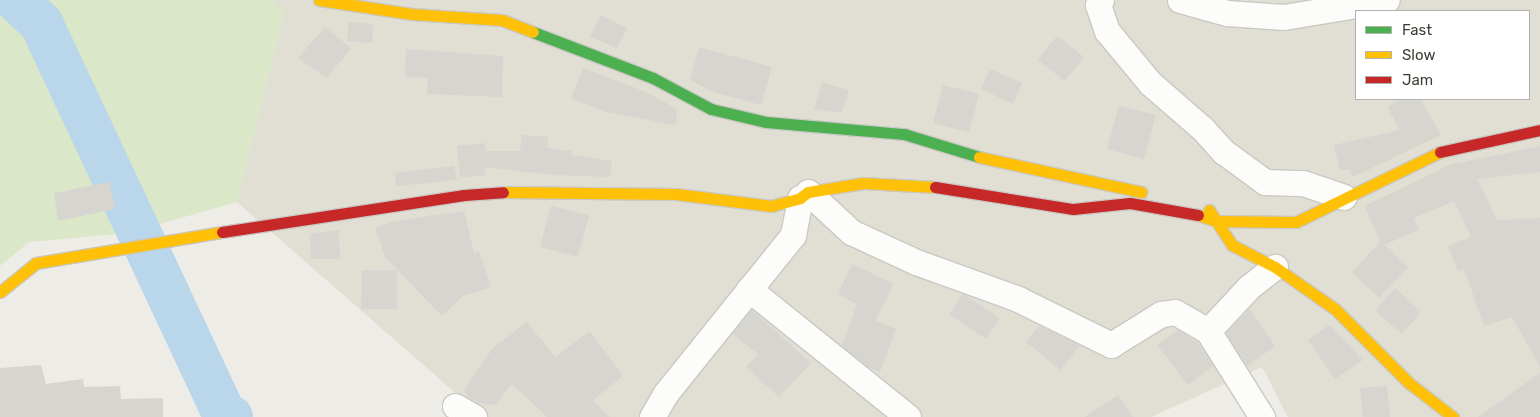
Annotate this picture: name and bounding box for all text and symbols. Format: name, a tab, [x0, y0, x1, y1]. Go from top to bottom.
legend	[1355, 10, 1530, 100]
text: Fast	[1402, 21, 1432, 39]
text: Slow	[1402, 46, 1435, 64]
text: Jam	[1402, 71, 1433, 89]

